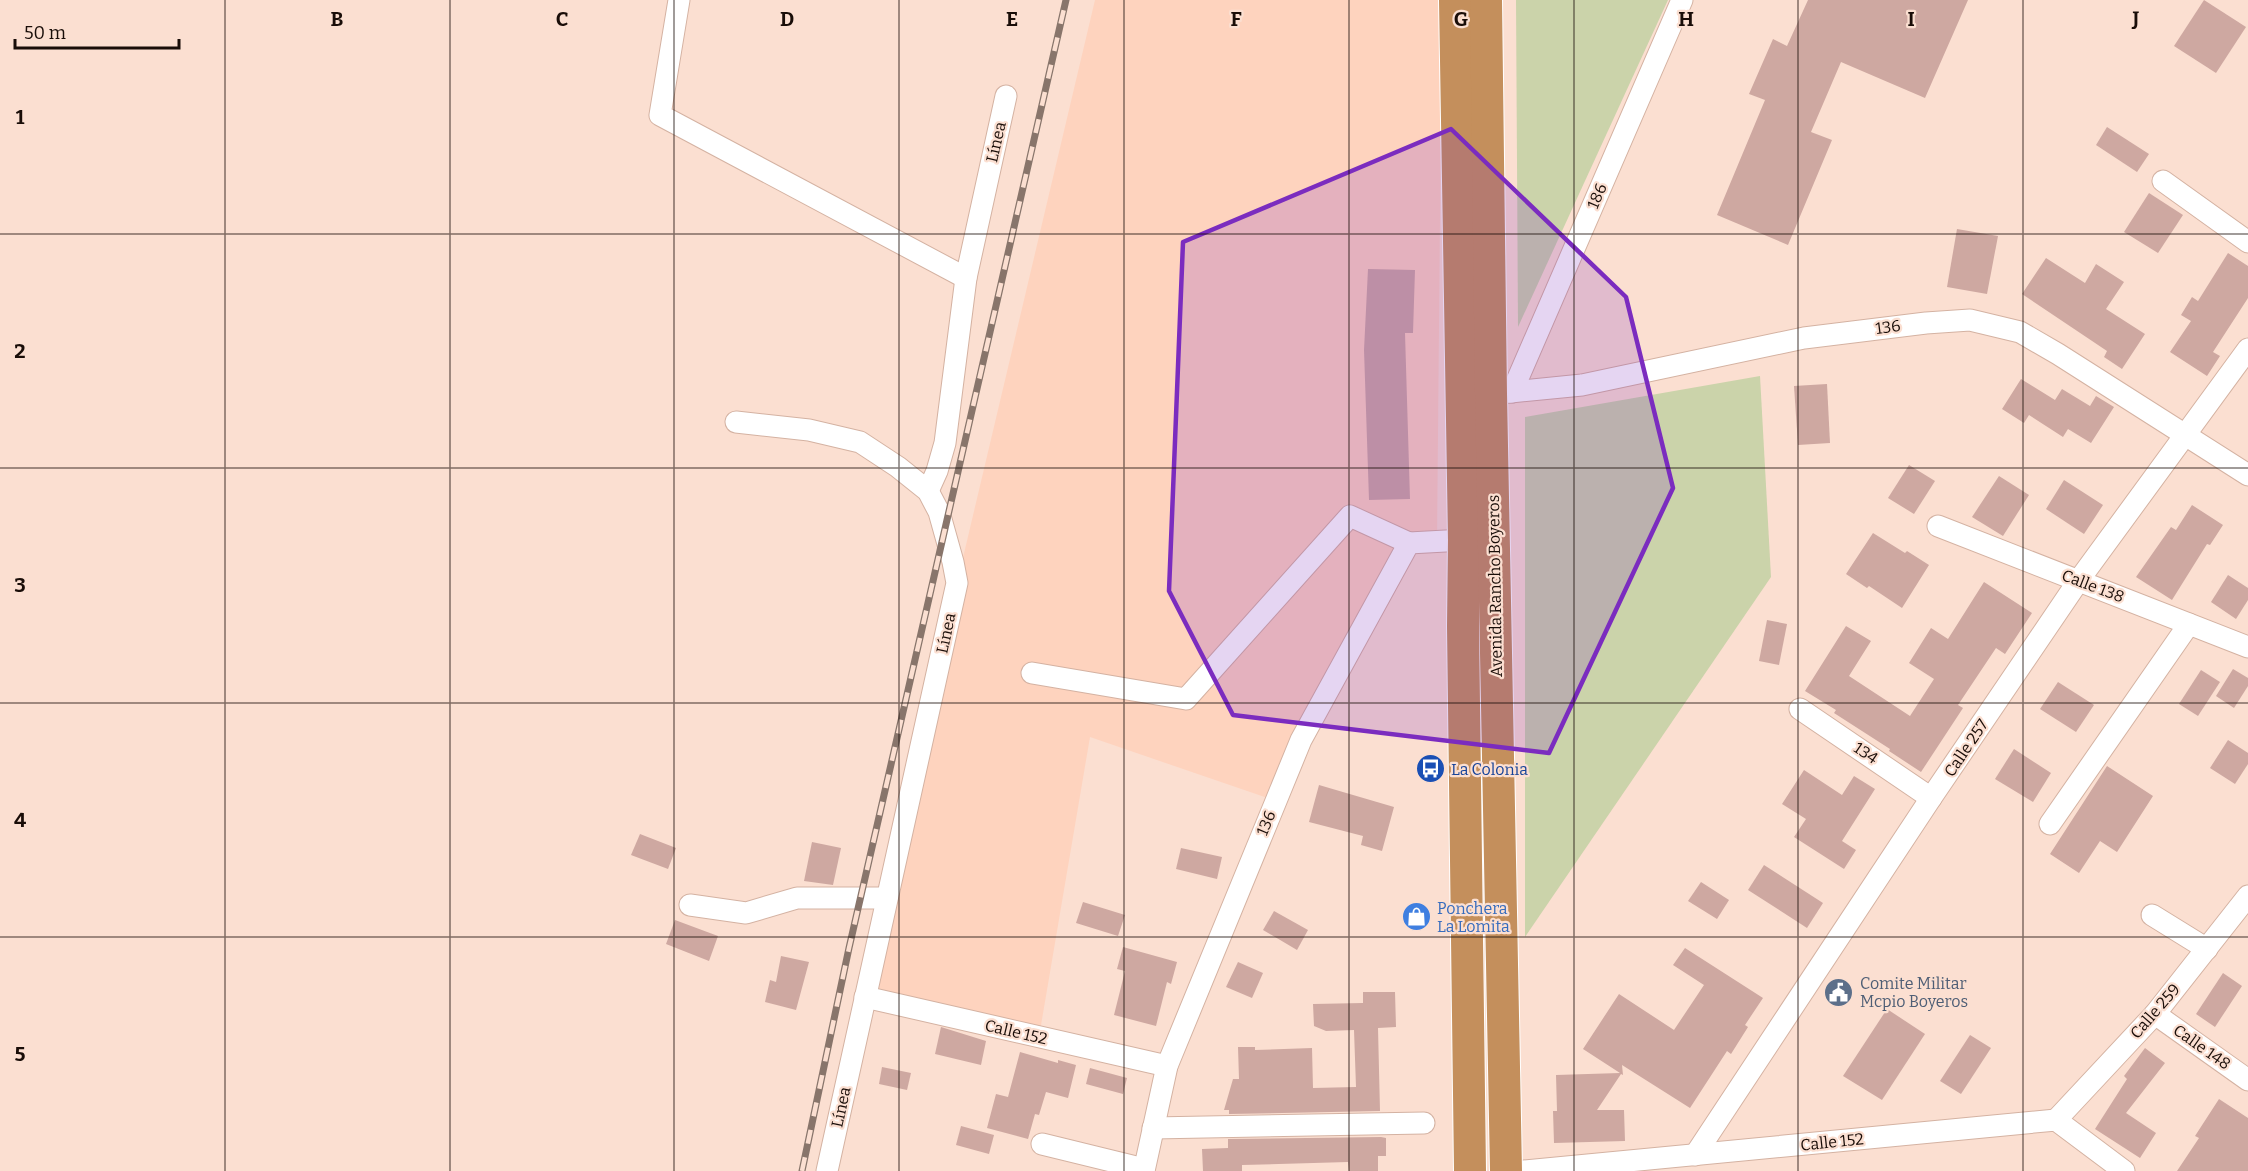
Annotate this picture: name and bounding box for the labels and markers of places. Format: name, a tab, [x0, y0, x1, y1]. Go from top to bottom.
bus stop icon: La Colonia	[1414, 753, 1446, 785]
place label: La Colonia	[1451, 760, 1528, 779]
place label: Ponchera La Lomita	[1437, 899, 1510, 936]
shop icon: Ponchera La Lomita	[1400, 901, 1432, 933]
place label: Comite Militar Mcpio Boyeros	[1860, 974, 1968, 1011]
public building icon: Comite Militar Mcpio Boyeros	[1823, 976, 1855, 1008]

